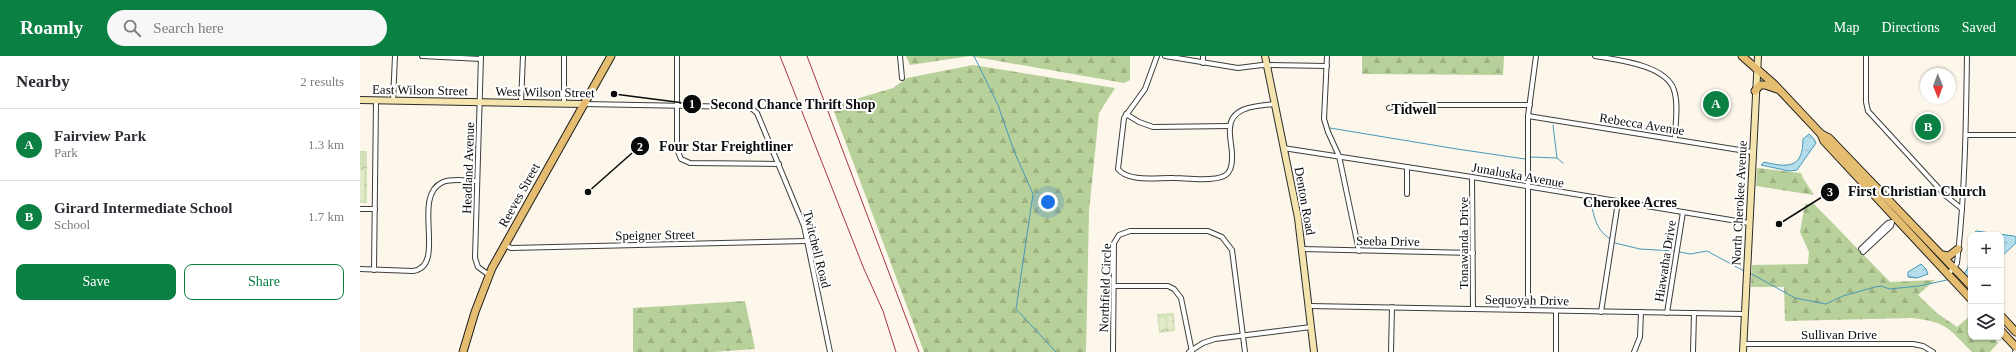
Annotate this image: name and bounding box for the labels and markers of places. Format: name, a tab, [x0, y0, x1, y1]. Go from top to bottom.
pin: A	[1703, 89, 1729, 119]
callout: Second Chance Thrift Shop	[682, 91, 884, 117]
pin: B	[1915, 112, 1941, 142]
callout: Four Star Freightliner	[630, 133, 801, 159]
callout: First Christian Church	[1820, 179, 1994, 205]

